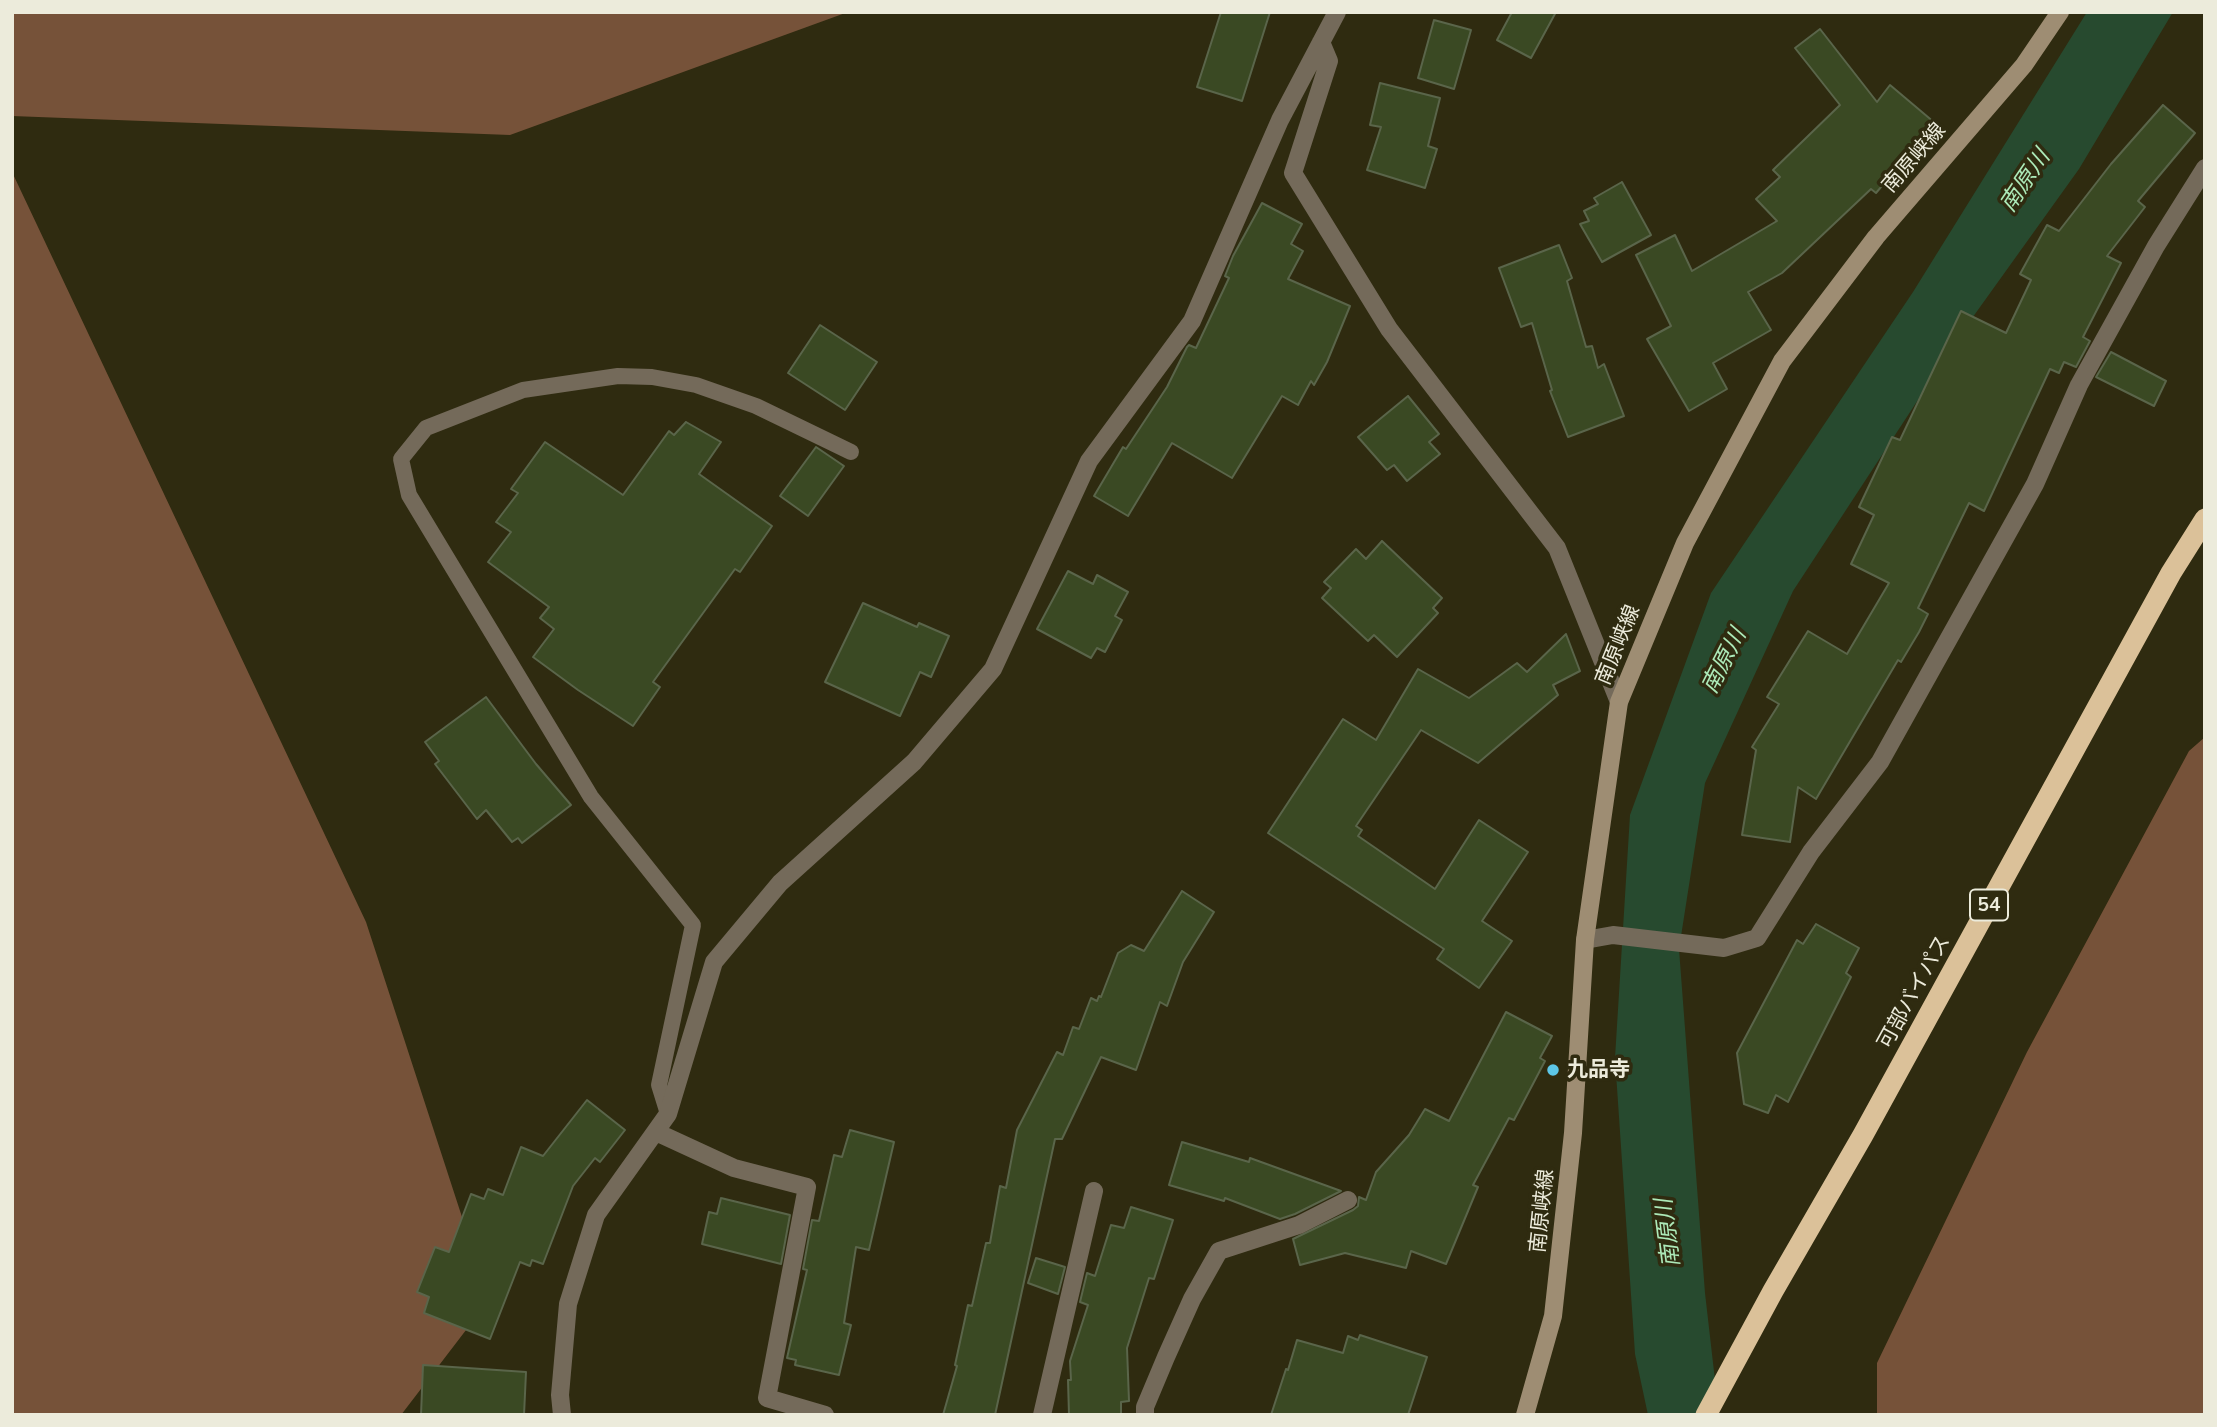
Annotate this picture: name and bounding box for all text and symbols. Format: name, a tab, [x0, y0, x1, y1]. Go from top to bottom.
street label: 南原峡線	[1877, 118, 1951, 198]
water label: 南原川	[1994, 145, 2056, 217]
street label: 南原峡線	[1591, 601, 1645, 689]
water label: 南原川	[1696, 624, 1752, 698]
road number: 54	[1970, 890, 2008, 920]
street label: 可部バイパス	[1872, 931, 1956, 1053]
place label: 九品寺	[1567, 1057, 1630, 1083]
marker: 九品寺	[1545, 1062, 1561, 1078]
street label: 南原峡線	[1525, 1168, 1559, 1254]
water label: 南原川	[1650, 1197, 1686, 1269]

